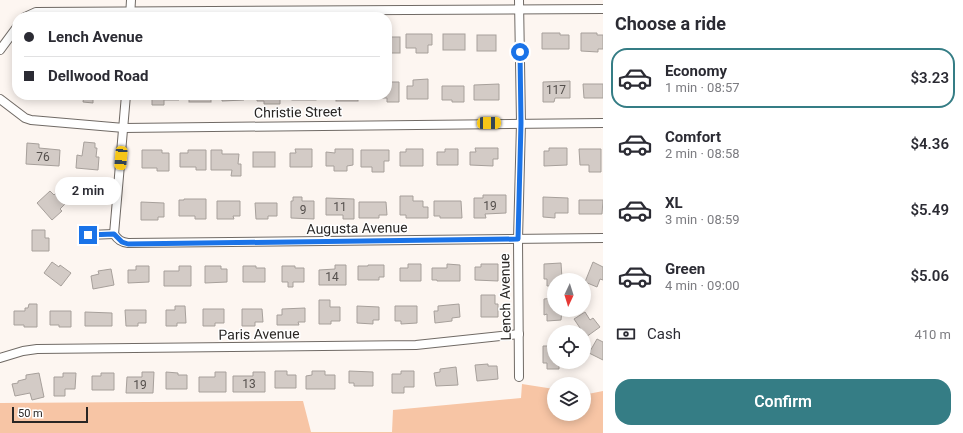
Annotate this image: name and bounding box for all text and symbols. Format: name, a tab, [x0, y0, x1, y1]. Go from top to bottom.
text: Choose a ride	[615, 13, 726, 34]
text: Lench Avenue	[48, 28, 143, 46]
route start	[511, 43, 529, 61]
icon: car	[617, 60, 653, 96]
text: Economy	[665, 62, 727, 80]
text: Dellwood Road	[48, 67, 148, 85]
text: $3.23	[910, 69, 949, 87]
text: 1 min · 08:57	[665, 80, 740, 95]
house number: 117	[546, 83, 566, 97]
street label: Christie Street	[254, 103, 343, 121]
car	[477, 117, 501, 129]
icon: car	[617, 126, 653, 162]
text: Comfort	[665, 128, 721, 146]
text: $4.36	[910, 135, 949, 153]
car	[114, 146, 128, 170]
text: 2 min · 08:58	[665, 146, 740, 161]
house number: 76	[36, 150, 50, 164]
callout: 2 min	[55, 177, 121, 205]
text: 2 min	[72, 183, 104, 198]
icon: car	[617, 192, 653, 228]
text: XL	[665, 194, 683, 212]
house number: 19	[483, 199, 497, 213]
house number: 11	[333, 200, 347, 214]
text: $5.49	[910, 201, 949, 219]
house number: 9	[300, 203, 306, 217]
text: 3 min · 08:59	[665, 212, 740, 227]
street label: Augusta Avenue	[306, 219, 408, 237]
route end	[79, 226, 97, 244]
street label: Lench Avenue	[496, 253, 514, 341]
icon: car	[617, 258, 653, 294]
text: Green	[665, 260, 705, 278]
text: $5.06	[910, 267, 949, 285]
house number: 14	[325, 270, 339, 284]
north arrow	[547, 273, 591, 317]
map controls	[547, 273, 591, 421]
text: 4 min · 09:00	[665, 278, 740, 293]
icon: cash	[615, 323, 637, 345]
street label: Paris Avenue	[218, 325, 300, 343]
button: locate	[547, 325, 591, 369]
text: Cash	[647, 325, 681, 343]
text: 410 m	[914, 327, 951, 342]
house number: 13	[242, 377, 256, 391]
button: layers	[547, 377, 591, 421]
house number: 19	[133, 378, 147, 392]
button: Confirm	[615, 379, 951, 425]
scale bar	[12, 405, 88, 424]
text: 50 m	[18, 407, 43, 420]

